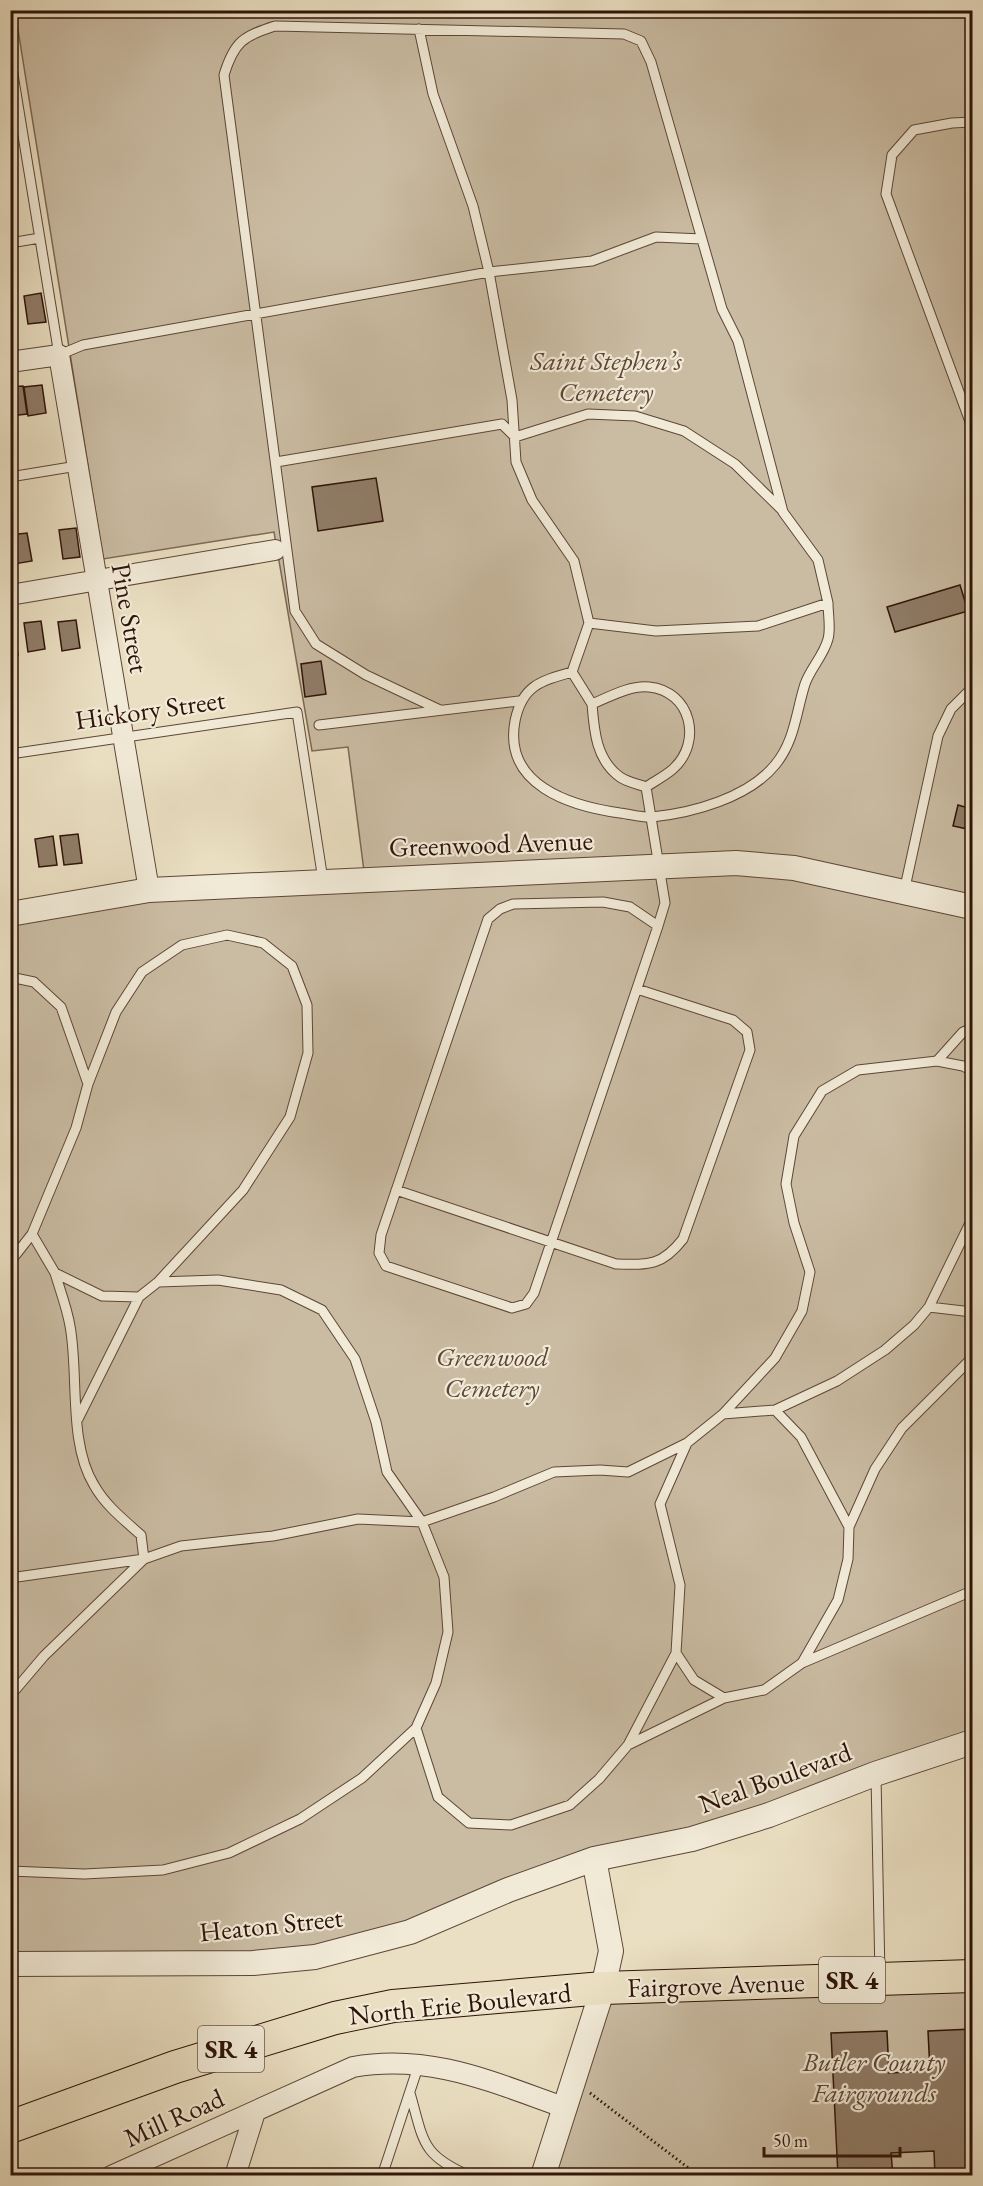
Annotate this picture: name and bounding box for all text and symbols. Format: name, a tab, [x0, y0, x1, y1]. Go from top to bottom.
park label: Saint Stephen’s Cemetery	[529, 343, 682, 409]
street label: Pine Street	[104, 560, 157, 676]
street label: Hickory Street	[73, 682, 228, 737]
street label: Greenwood Avenue	[388, 822, 594, 865]
park label: Greenwood Cemetery	[436, 1339, 549, 1405]
street label: Neal Boulevard	[694, 1734, 856, 1821]
street label: Heaton Street	[198, 1900, 345, 1949]
road number: SR 4	[819, 1957, 885, 2003]
street label: Fairgrove Avenue	[627, 1964, 805, 2005]
street label: North Erie Boulevard	[347, 1974, 573, 2033]
road number: SR 4	[198, 2026, 264, 2072]
park label: Butler County Fairgrounds	[802, 2044, 945, 2110]
street label: Mill Road	[118, 2080, 230, 2155]
scale bar	[764, 2120, 900, 2158]
text: 50 m	[773, 2129, 808, 2152]

